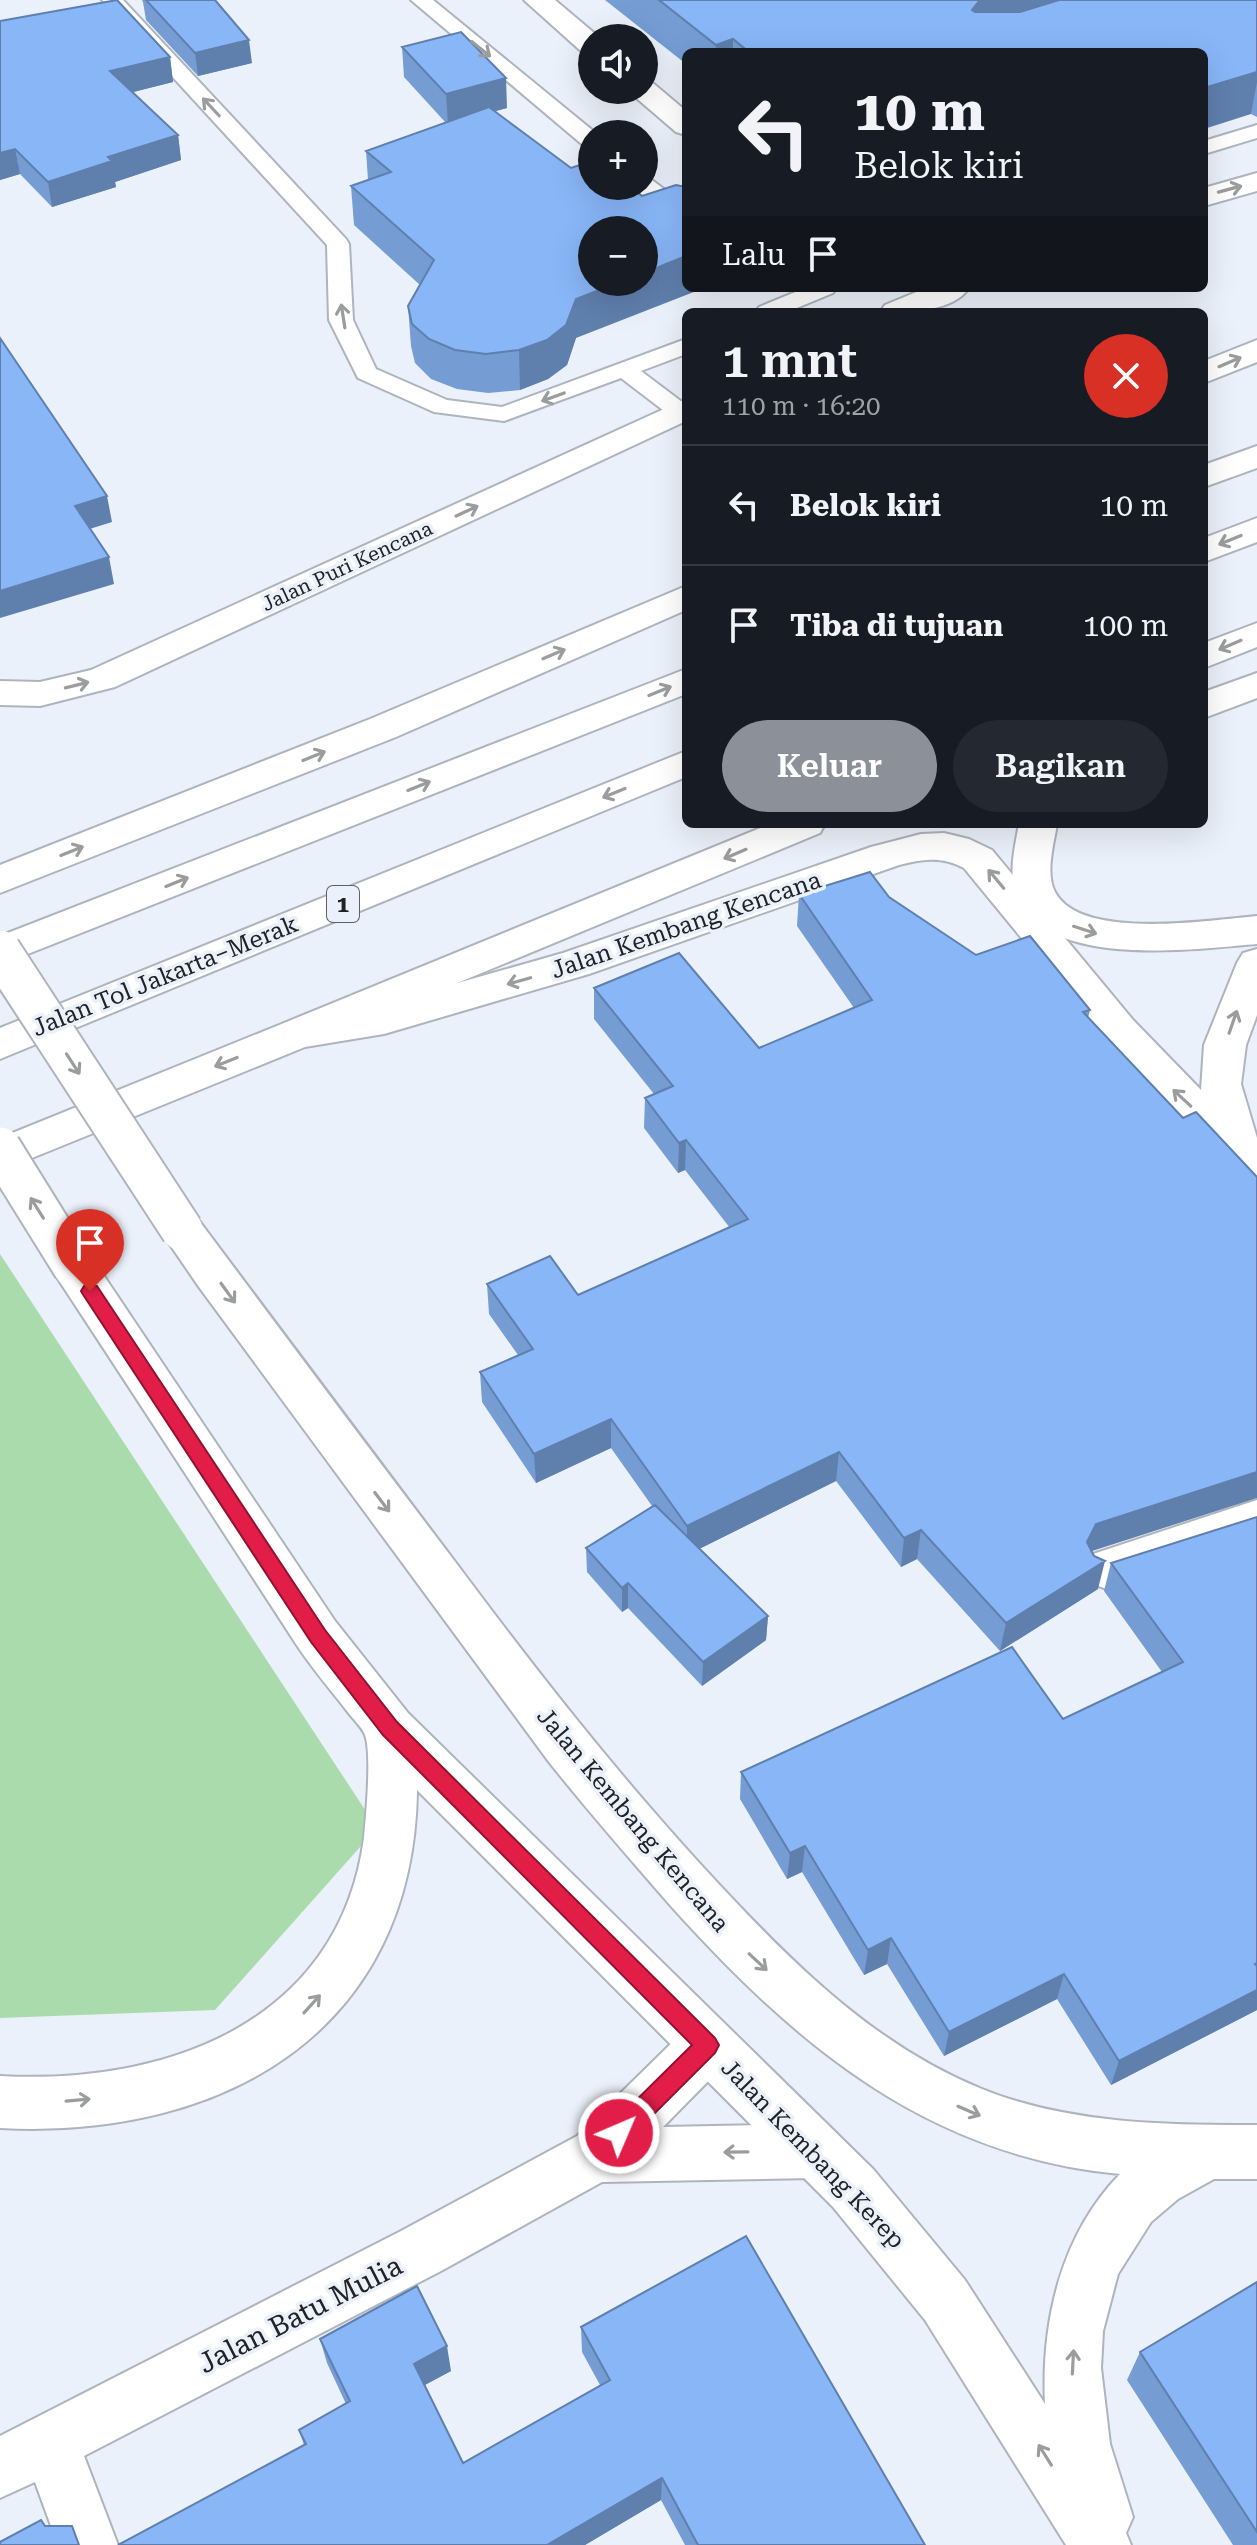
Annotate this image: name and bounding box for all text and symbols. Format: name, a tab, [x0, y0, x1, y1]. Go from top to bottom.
map controls	[578, 24, 658, 296]
button: sound	[578, 24, 658, 104]
one-way arrow	[470, 40, 491, 58]
text: 10 m	[854, 78, 985, 144]
icon: left	[722, 80, 826, 184]
one-way arrow	[201, 97, 220, 117]
button: +	[578, 120, 658, 200]
text: Belok kiri	[854, 145, 1023, 187]
one-way arrow	[1217, 181, 1243, 196]
button: −	[578, 216, 658, 296]
icon: arrive	[801, 232, 845, 276]
text: Lalu	[722, 237, 785, 272]
one-way arrow	[335, 303, 350, 329]
text: 1 mnt	[722, 333, 857, 389]
button: close	[1084, 334, 1168, 418]
one-way arrow	[1218, 353, 1242, 368]
one-way arrow	[541, 391, 566, 405]
text: 110 m · 16:20	[722, 391, 881, 421]
icon: left	[722, 483, 766, 527]
text: Belok kiri	[790, 488, 941, 523]
text: 10 m	[1099, 488, 1168, 523]
one-way arrow	[454, 502, 479, 517]
street label: Jalan Puri Kencana	[258, 516, 436, 616]
one-way arrow	[1219, 534, 1243, 548]
icon: arrive	[722, 603, 766, 647]
text: Tiba di tujuan	[790, 608, 1003, 643]
text: 100 m	[1083, 608, 1168, 643]
one-way arrow	[1219, 638, 1243, 653]
one-way arrow	[541, 646, 566, 661]
one-way arrow	[63, 677, 89, 692]
one-way arrow	[647, 683, 672, 697]
button: Keluar	[722, 720, 937, 812]
button: Bagikan	[953, 720, 1168, 812]
one-way arrow	[301, 747, 326, 762]
one-way arrow	[406, 778, 431, 792]
one-way arrow	[602, 786, 627, 801]
one-way arrow	[60, 843, 84, 858]
one-way arrow	[723, 848, 747, 863]
street label: Jalan Kembang Kencana	[547, 866, 825, 984]
one-way arrow	[987, 869, 1005, 890]
one-way arrow	[164, 874, 189, 888]
road number: 1	[327, 886, 359, 922]
street label: Jalan Tol Jakarta–Merak	[28, 910, 302, 1042]
one-way arrow	[1073, 924, 1098, 939]
one-way arrow	[506, 974, 532, 989]
one-way arrow	[1226, 1010, 1241, 1035]
one-way arrow	[65, 1052, 82, 1074]
one-way arrow	[214, 1056, 239, 1071]
one-way arrow	[1173, 1090, 1193, 1108]
one-way arrow	[29, 1197, 45, 1220]
pin	[56, 1209, 124, 1291]
icon: arrive	[68, 1221, 112, 1265]
one-way arrow	[219, 1282, 236, 1303]
one-way arrow	[374, 1491, 391, 1512]
street label: Jalan Kembang Kencana	[531, 1702, 735, 1938]
one-way arrow	[748, 1953, 768, 1972]
one-way arrow	[303, 1995, 321, 2015]
street label: Jalan Kembang Kerep	[715, 2054, 911, 2254]
position arrow	[577, 2091, 661, 2175]
one-way arrow	[64, 2092, 91, 2107]
one-way arrow	[957, 2105, 981, 2120]
one-way arrow	[723, 2144, 750, 2160]
street label: Jalan Batu Mulia	[193, 2249, 408, 2380]
one-way arrow	[1066, 2349, 1081, 2376]
one-way arrow	[1036, 2444, 1052, 2467]

